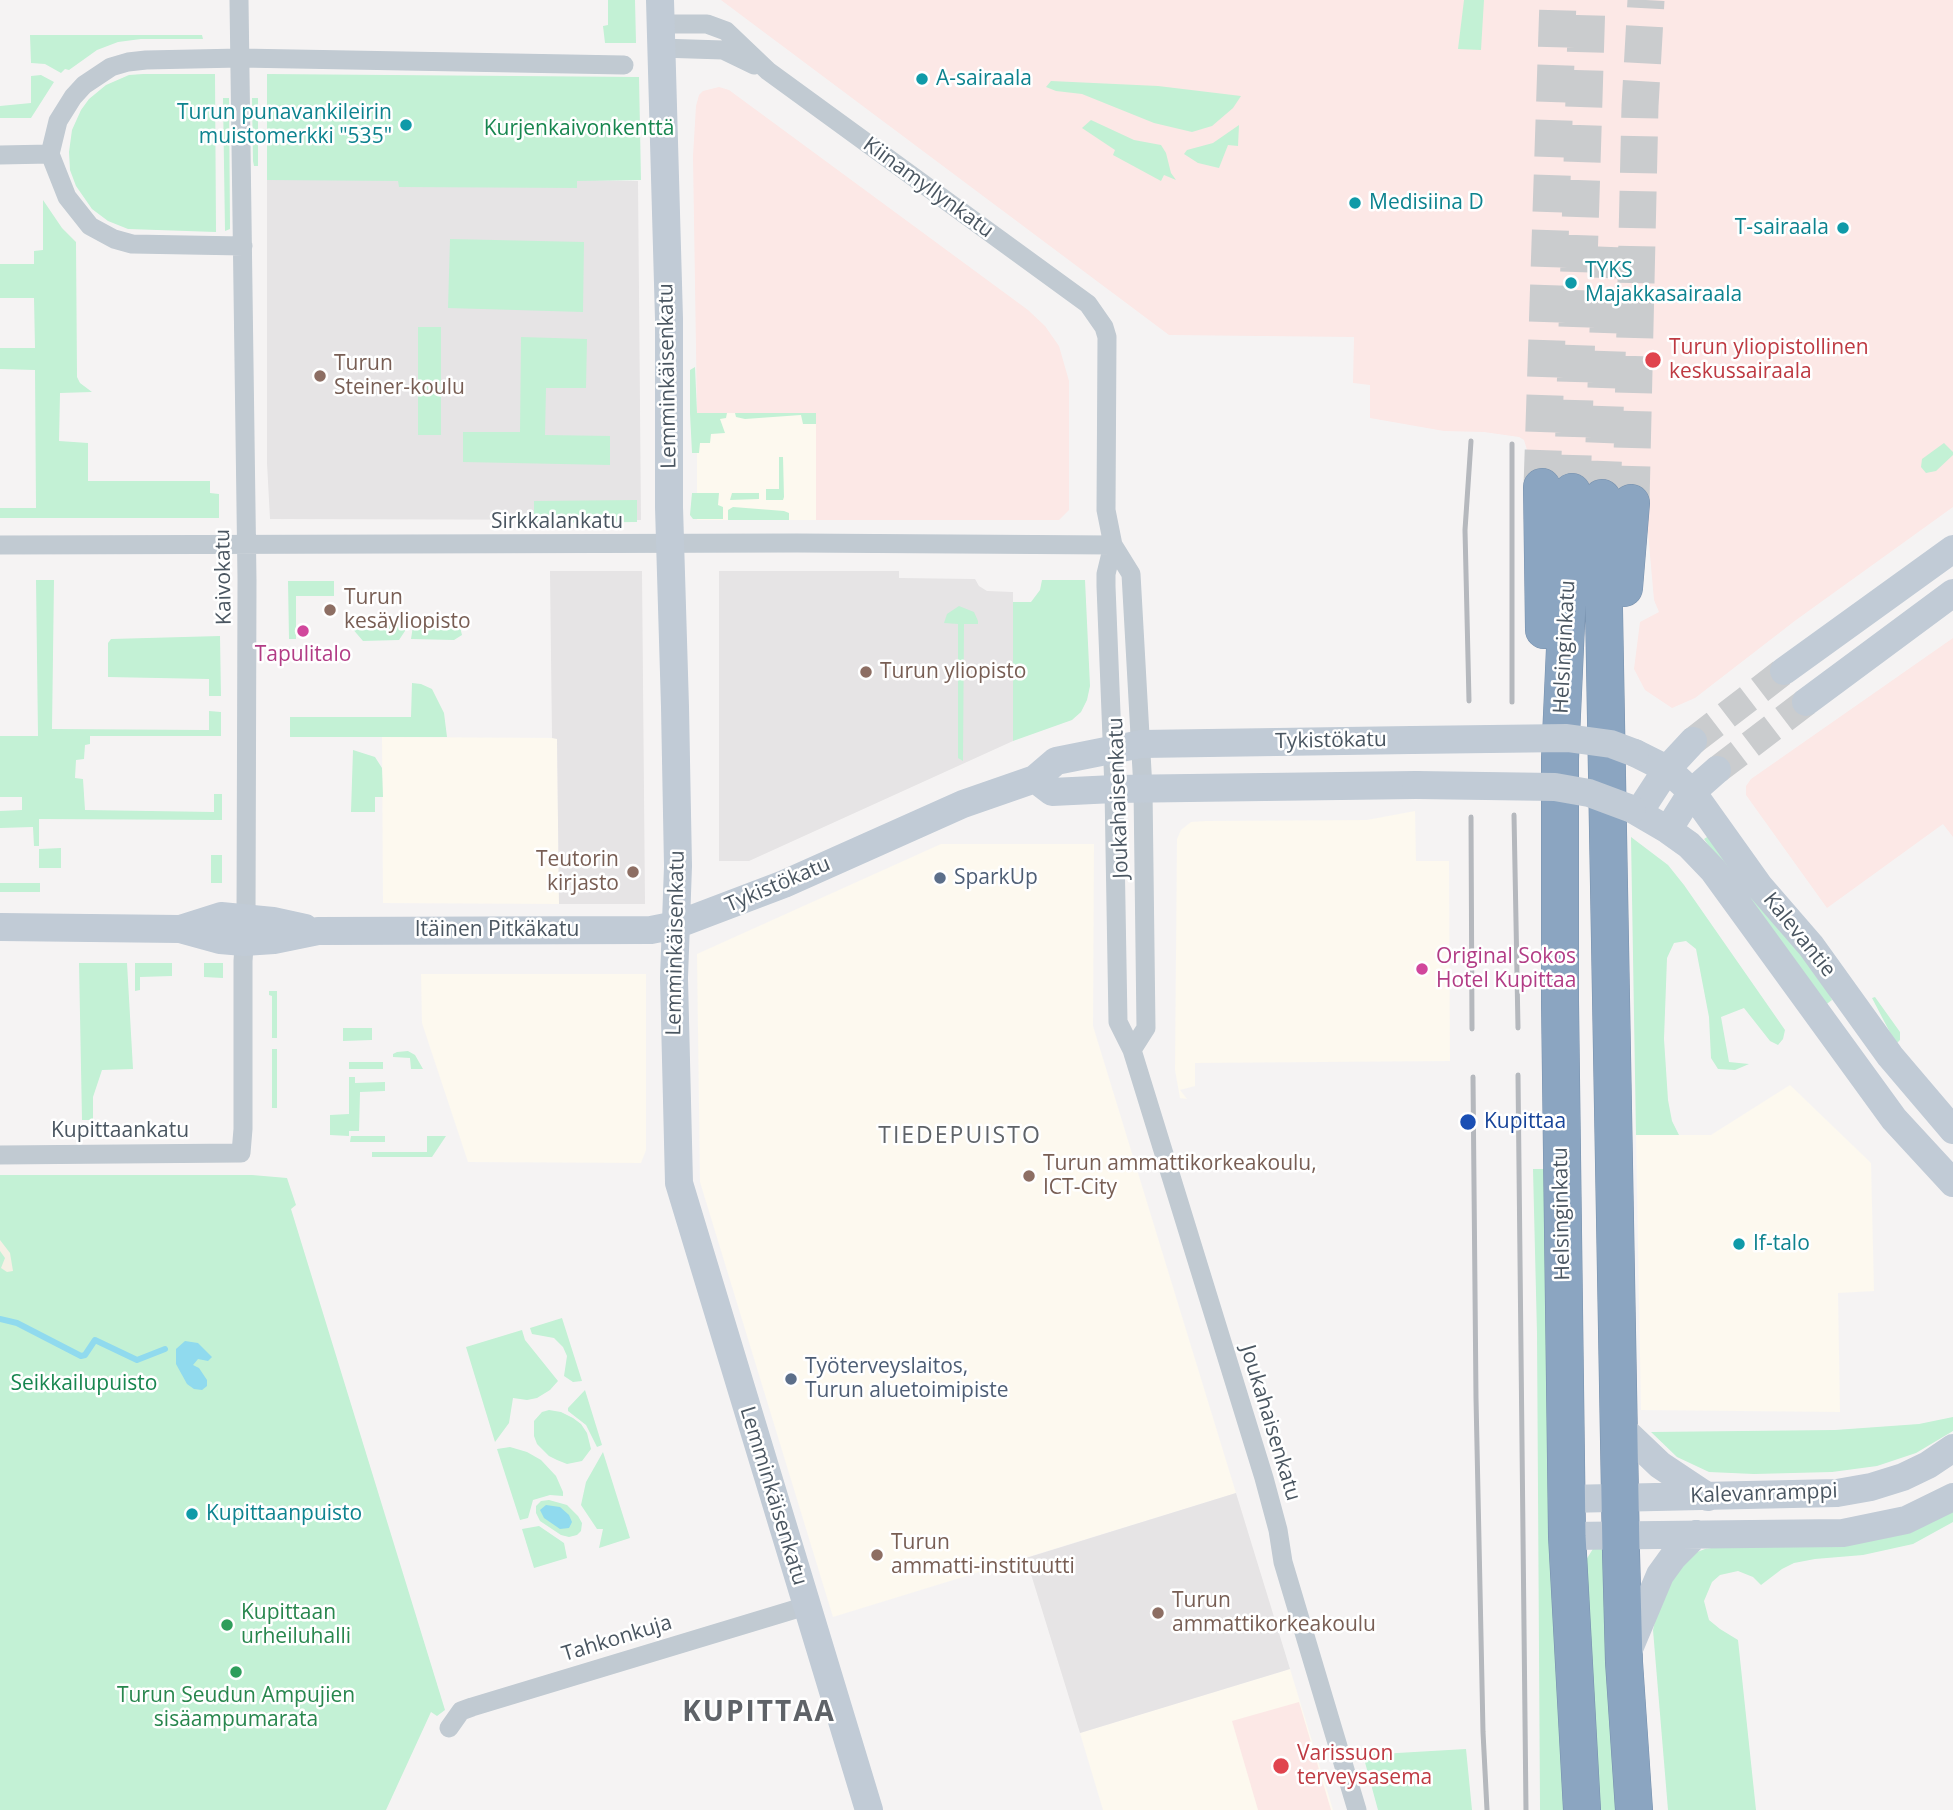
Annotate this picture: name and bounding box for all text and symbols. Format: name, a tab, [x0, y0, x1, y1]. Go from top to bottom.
place label: A-sairaala	[936, 66, 1032, 92]
marker: A-sairaala	[914, 71, 930, 87]
place label: Turun punavankileirin muistomerkki "535"	[177, 100, 392, 150]
park label: Kurjenkaivonkenttä	[484, 116, 674, 142]
marker: Turun punavankileirin muistomerkki "535"	[398, 117, 414, 133]
street label: Kiinamyllynkatu	[858, 132, 998, 244]
place label: Medisiina D	[1369, 190, 1484, 216]
marker: Medisiina D	[1347, 195, 1363, 211]
place label: T-sairaala	[1735, 215, 1829, 241]
marker: T-sairaala	[1835, 220, 1851, 236]
place label: TYKS Majakkasairaala	[1585, 258, 1742, 308]
marker: TYKS Majakkasairaala	[1563, 275, 1579, 291]
street label: Lemminkäisenkatu	[654, 283, 682, 469]
place label: Turun yliopistollinen keskussairaala	[1669, 335, 1869, 385]
marker: Turun yliopistollinen keskussairaala	[1643, 350, 1663, 370]
place label: Turun Steiner-koulu	[334, 351, 465, 401]
marker: Turun Steiner-koulu	[312, 368, 328, 384]
street label: Sirkkalankatu	[491, 509, 623, 535]
street label: Kaivokatu	[211, 529, 237, 625]
street label: Helsinginkatu	[1549, 580, 1581, 714]
place label: Turun kesäyliopisto	[344, 585, 471, 635]
marker: Turun kesäyliopisto	[322, 602, 338, 618]
marker: Tapulitalo	[295, 623, 311, 639]
place label: Tapulitalo	[255, 642, 351, 668]
place label: Turun yliopisto	[880, 659, 1026, 685]
marker: Turun yliopisto	[858, 664, 874, 680]
street label: Joukahaisenkatu	[1104, 717, 1134, 879]
street label: Tykistökatu	[1275, 727, 1387, 755]
place label: Teutorin kirjasto	[536, 847, 619, 897]
street label: Lemminkäisenkatu	[662, 850, 690, 1036]
street label: Tykistökatu	[722, 852, 834, 918]
marker: Teutorin kirjasto	[625, 864, 641, 880]
place label: SparkUp	[954, 865, 1038, 891]
marker: SparkUp	[932, 870, 948, 886]
street label: Kalevantie	[1757, 888, 1841, 982]
street label: Itäinen Pitkäkatu	[415, 917, 579, 943]
place label: Original Sokos Hotel Kupittaa	[1436, 944, 1576, 994]
marker: Original Sokos Hotel Kupittaa	[1414, 961, 1430, 977]
place label: Kupittaa	[1484, 1109, 1566, 1135]
marker: Kupittaa	[1458, 1112, 1478, 1132]
street label: Kupittaankatu	[51, 1118, 189, 1144]
district label: TIEDEPUISTO	[880, 1122, 1040, 1150]
street label: Helsinginkatu	[1548, 1147, 1576, 1281]
place label: Turun ammattikorkeakoulu, ICT-City	[1043, 1151, 1317, 1201]
marker: Turun ammattikorkeakoulu, ICT-City	[1021, 1168, 1037, 1184]
place label: If-talo	[1753, 1231, 1810, 1257]
marker: If-talo	[1731, 1236, 1747, 1252]
street label: Joukahaisenkatu	[1234, 1342, 1306, 1504]
place label: Työterveyslaitos, Turun aluetoimipiste	[805, 1354, 1008, 1404]
park label: Seikkailupuisto	[11, 1371, 157, 1397]
marker: Työterveyslaitos, Turun aluetoimipiste	[783, 1371, 799, 1387]
street label: Lemminkäisenkatu	[734, 1404, 812, 1588]
street label: Kalevanramppi	[1690, 1479, 1838, 1509]
place label: Kupittaanpuisto	[206, 1501, 362, 1527]
marker: Kupittaanpuisto	[184, 1506, 200, 1522]
place label: Turun ammatti-instituutti	[891, 1530, 1075, 1580]
marker: Turun ammatti-instituutti	[869, 1547, 885, 1563]
place label: Turun ammattikorkeakoulu	[1172, 1588, 1376, 1638]
place label: Kupittaan urheiluhalli	[241, 1600, 351, 1650]
marker: Turun ammattikorkeakoulu	[1150, 1605, 1166, 1621]
street label: Tahkonkuja	[559, 1610, 675, 1668]
marker: Kupittaan urheiluhalli	[219, 1617, 235, 1633]
marker: Turun Seudun Ampujien sisäampumarata	[228, 1664, 244, 1680]
place label: Turun Seudun Ampujien sisäampumarata	[117, 1683, 355, 1733]
district label: KUPITTAA	[683, 1696, 835, 1730]
place label: Varissuon terveysasema	[1297, 1741, 1432, 1791]
marker: Varissuon terveysasema	[1271, 1756, 1291, 1776]

